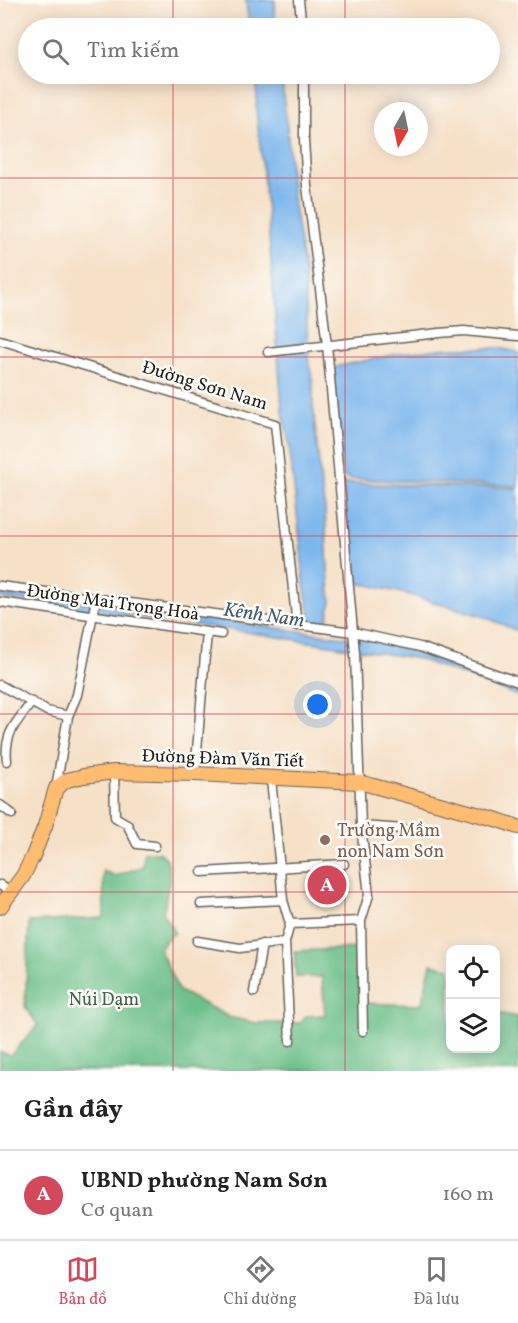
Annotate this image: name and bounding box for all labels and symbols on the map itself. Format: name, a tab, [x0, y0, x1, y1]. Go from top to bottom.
north arrow	[374, 102, 428, 156]
street label: Đường Sơn Nam	[139, 355, 270, 417]
street label: Đường Mai Trọng Hoà	[25, 579, 201, 628]
water label: Kênh Nam	[221, 596, 306, 636]
your location	[303, 690, 332, 719]
street label: Đường Đàm Văn Tiết	[141, 744, 305, 775]
place label: Trường Mầm non Nam Sơn	[337, 819, 445, 865]
marker: Trường Mầm non Nam Sơn	[318, 833, 332, 847]
pin: A	[308, 862, 346, 908]
park label: Núi Dạm	[69, 988, 139, 1013]

